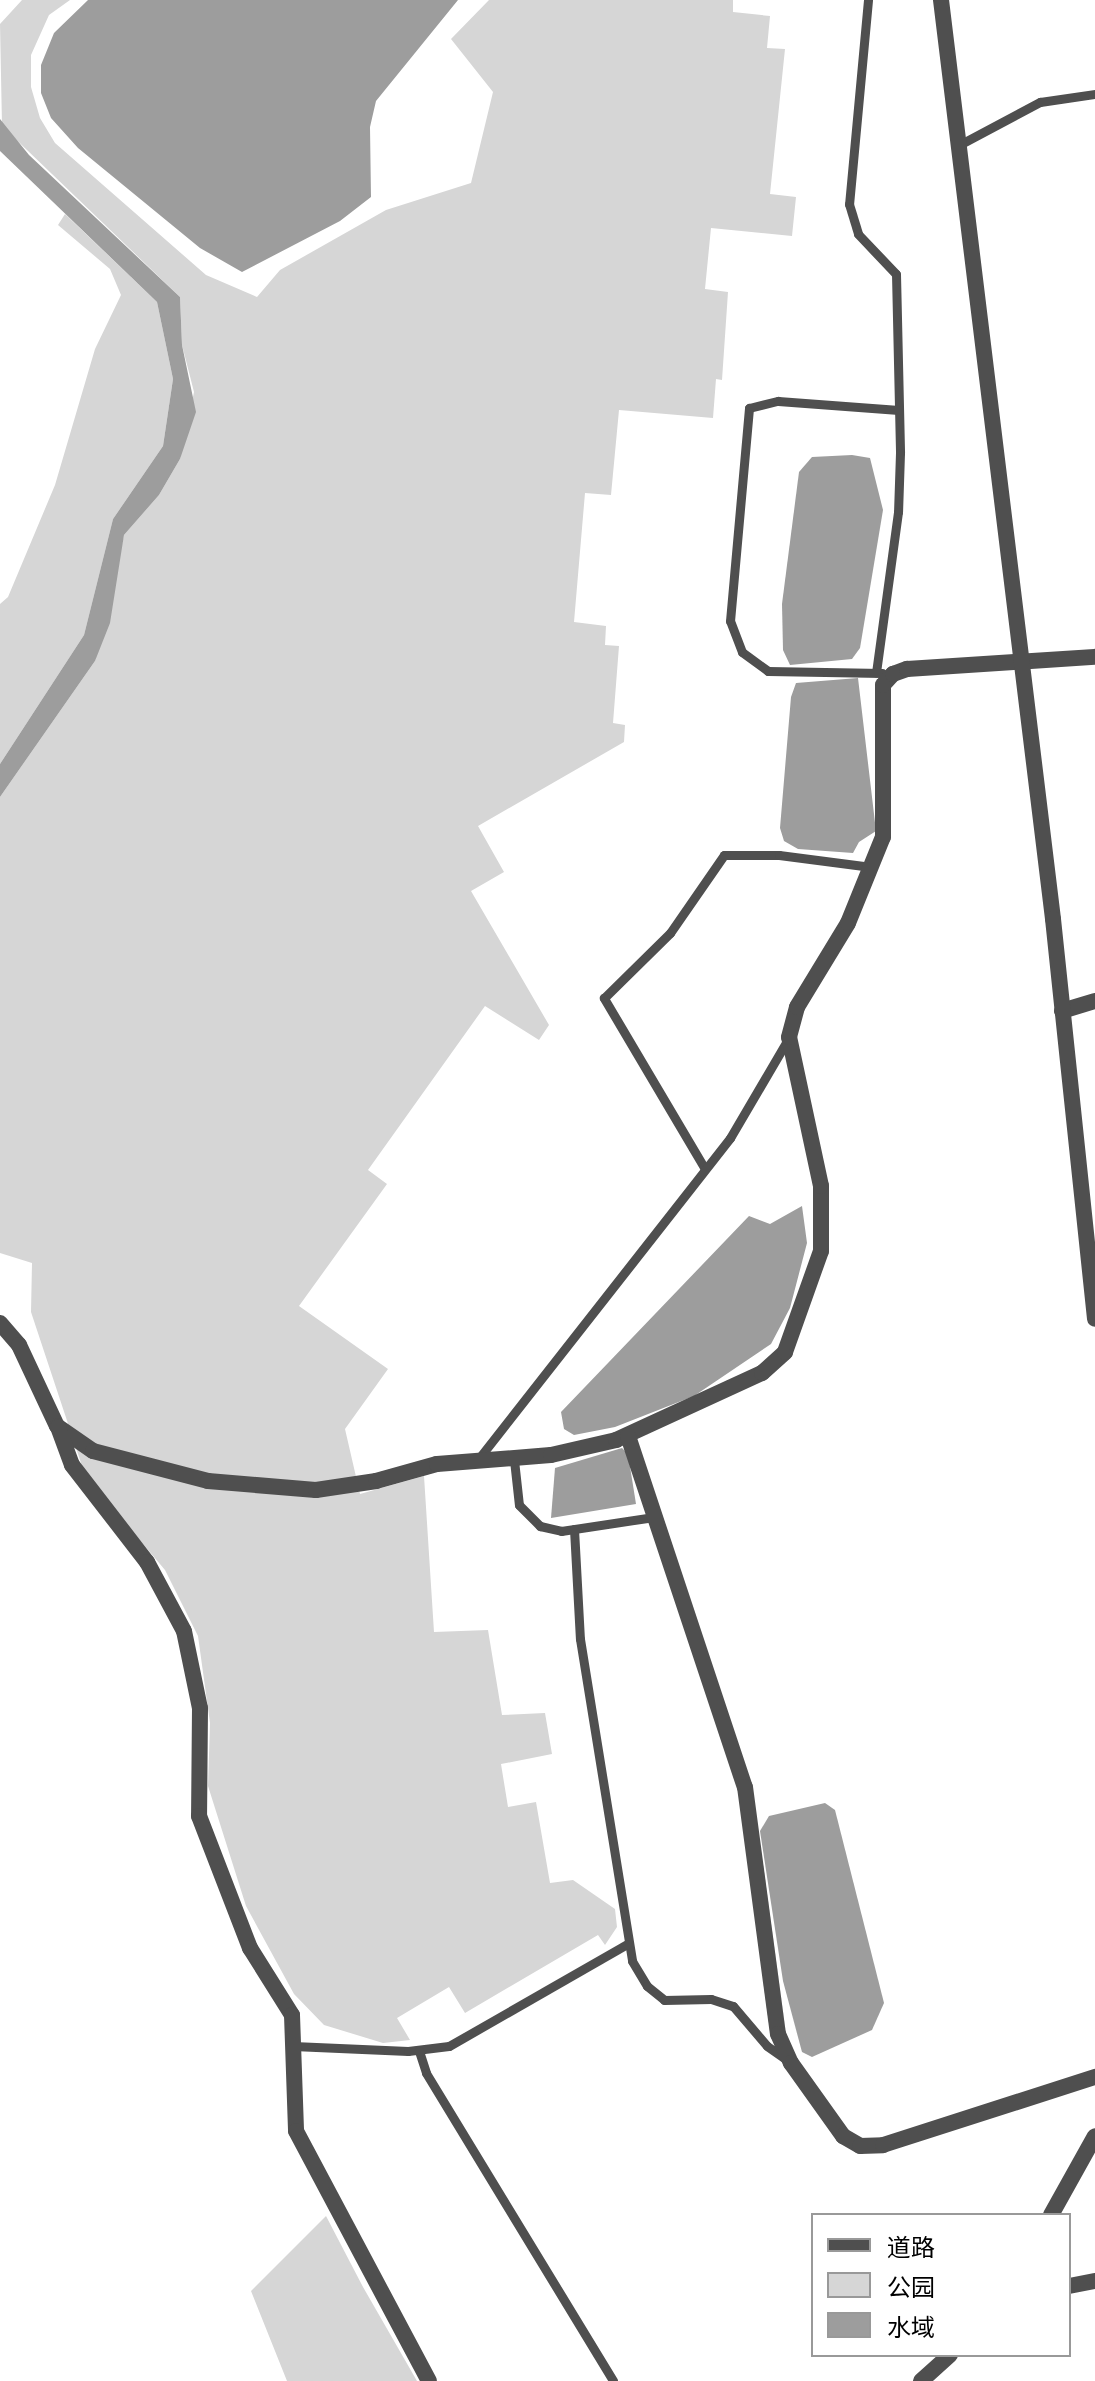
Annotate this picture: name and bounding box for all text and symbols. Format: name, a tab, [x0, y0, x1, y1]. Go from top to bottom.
legend	[811, 2213, 1071, 2357]
text: 道路	[887, 2233, 935, 2262]
text: 公园	[887, 2273, 935, 2302]
text: 水域	[887, 2313, 935, 2342]

